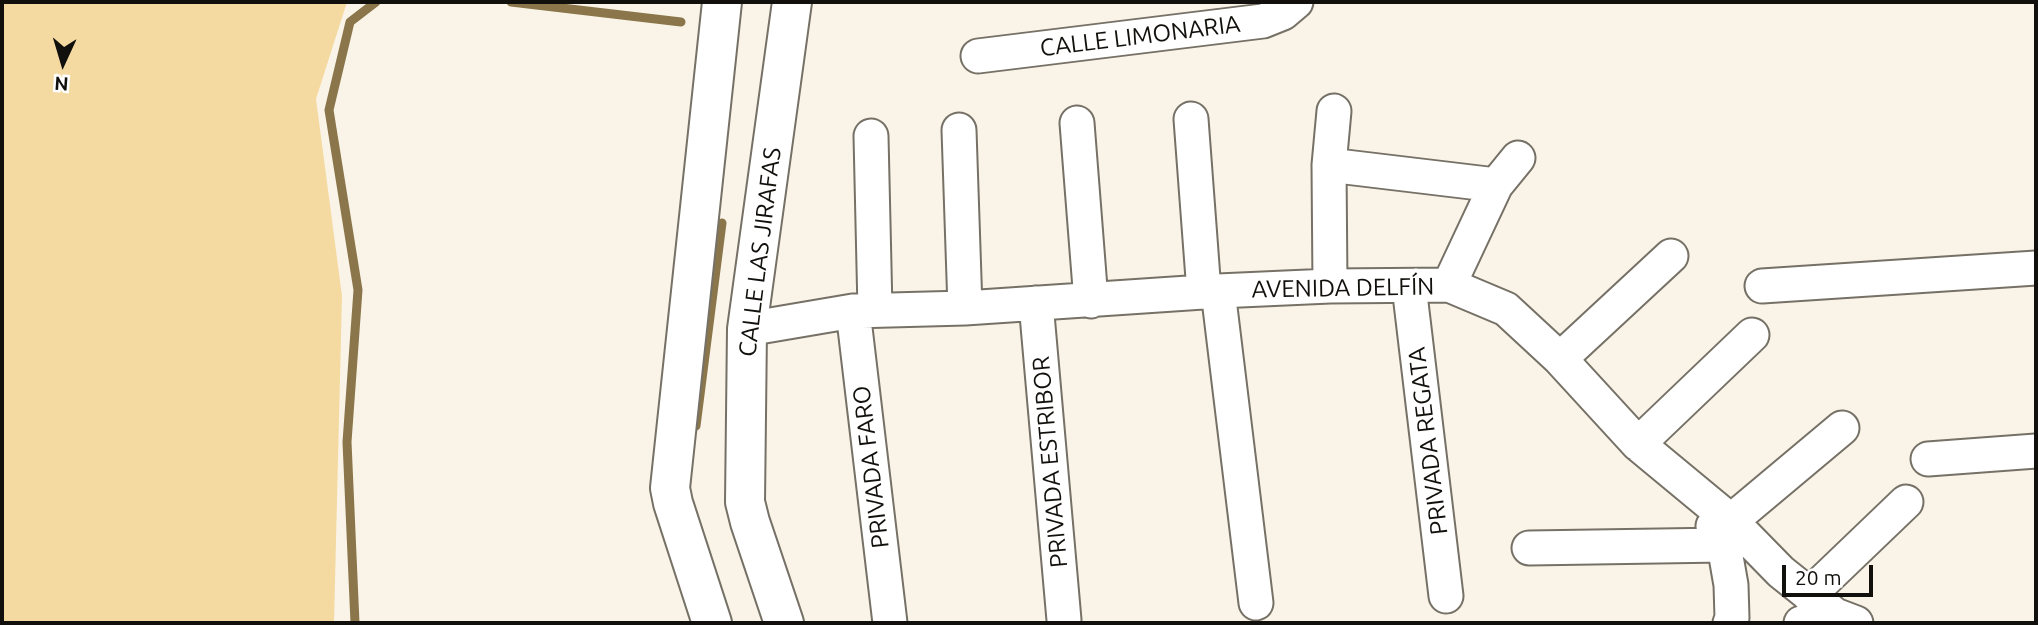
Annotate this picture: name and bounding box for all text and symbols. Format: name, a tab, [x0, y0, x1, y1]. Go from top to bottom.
street label: CALLE LIMONARIA	[1038, 9, 1242, 63]
north arrow	[28, 28, 98, 98]
text: N	[54, 72, 69, 95]
street label: CALLE LAS JIRAFAS	[733, 146, 787, 358]
street label: AVENIDA DELFÍN	[1251, 272, 1435, 304]
street label: PRIVADA REGATA	[1402, 346, 1454, 536]
street label: PRIVADA ESTRIBOR	[1026, 355, 1074, 569]
street label: PRIVADA FARO	[847, 384, 895, 550]
scale bar	[1786, 552, 1877, 596]
text: 20 m	[1795, 565, 1842, 589]

